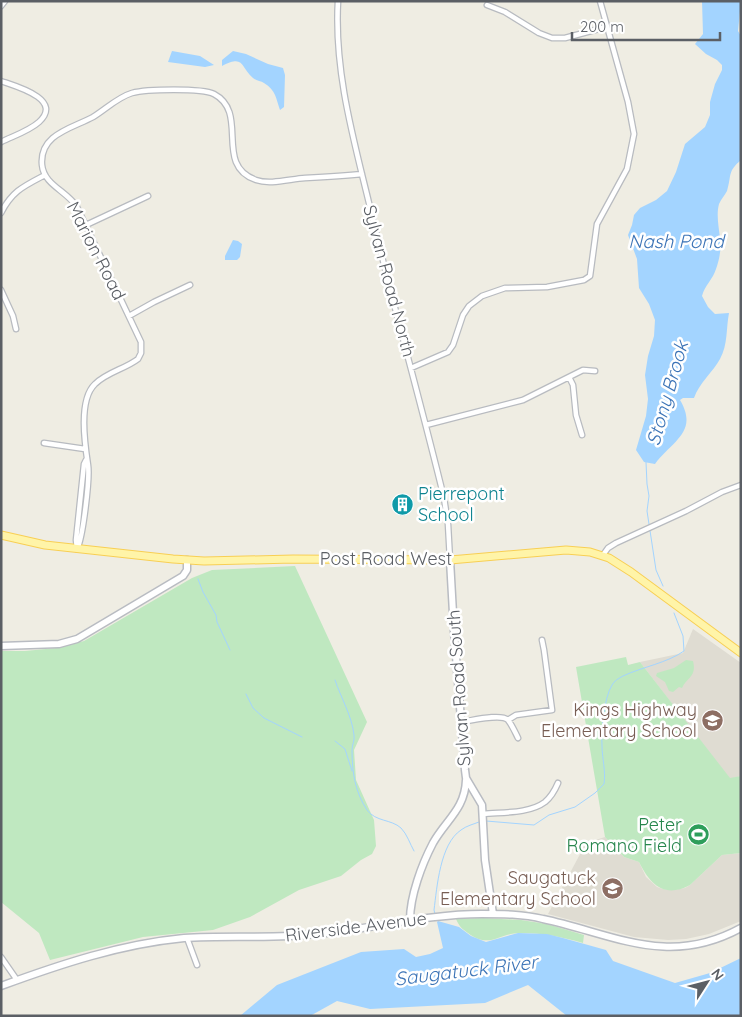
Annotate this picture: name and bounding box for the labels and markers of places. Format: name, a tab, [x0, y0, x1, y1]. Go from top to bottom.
place label: Pierrepont School	[418, 482, 505, 526]
building icon: Pierrepont School	[390, 492, 414, 516]
place label: Kings Highway Elementary School	[541, 698, 697, 742]
school or university icon: Kings Highway Elementary School	[701, 708, 725, 732]
place label: Peter Romano Field	[567, 813, 682, 857]
sports icon: Peter Romano Field	[686, 823, 710, 847]
place label: Saugatuck Elementary School	[440, 866, 596, 910]
school or university icon: Saugatuck Elementary School	[600, 876, 624, 900]

